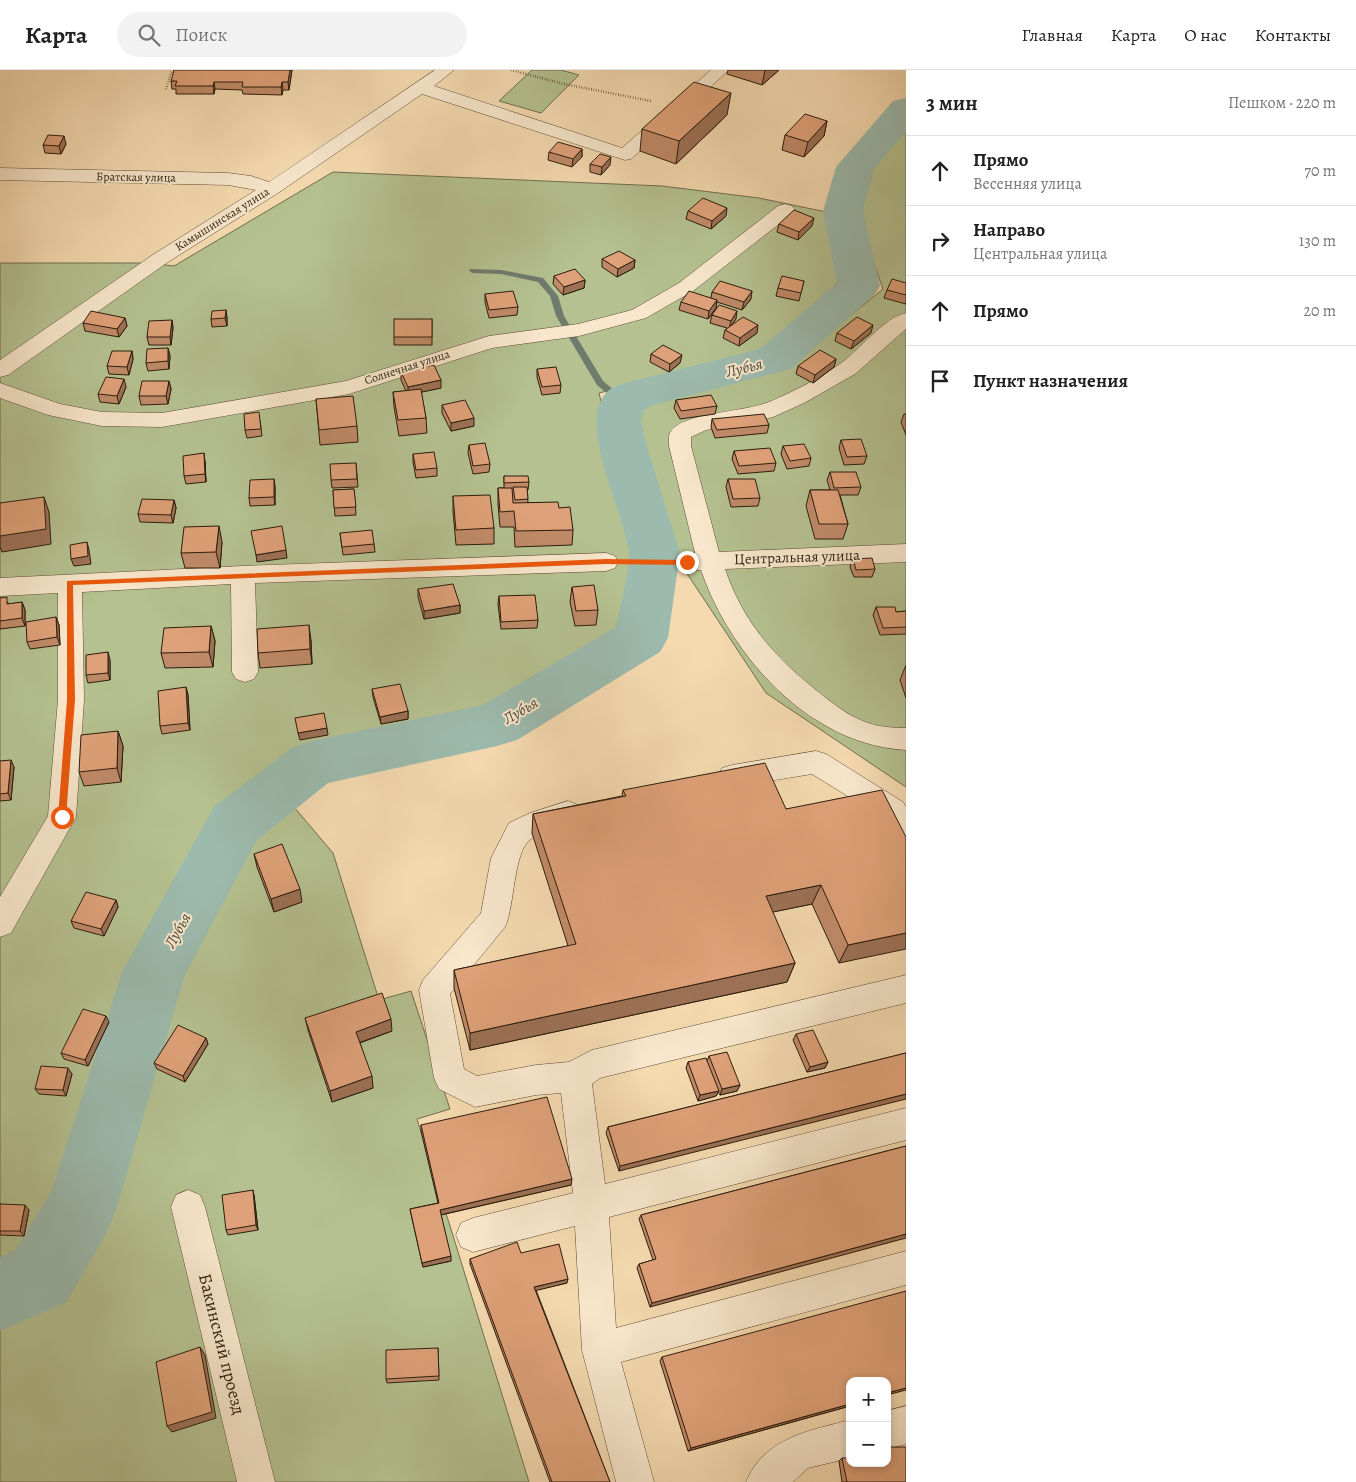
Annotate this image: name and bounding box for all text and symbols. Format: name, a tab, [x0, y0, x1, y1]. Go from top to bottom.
search box	[117, 12, 467, 57]
text: Карта	[25, 19, 87, 51]
icon: search	[135, 21, 163, 49]
text: Поиск	[175, 22, 227, 48]
text: Главная	[1022, 23, 1083, 47]
text: Карта	[1111, 23, 1156, 47]
text: О нас	[1184, 23, 1227, 47]
text: Контакты	[1255, 23, 1331, 47]
text: 3 мин	[926, 89, 978, 117]
text: Пешком · 220 m	[1228, 92, 1336, 114]
text: Прямо	[973, 147, 1028, 173]
icon: ahead	[926, 157, 954, 185]
text: 70 m	[1304, 160, 1336, 182]
street label: Братская улица	[96, 168, 177, 186]
text: Весенняя улица	[973, 173, 1082, 195]
street label: Камышинская улица	[172, 183, 273, 255]
text: Направо	[973, 217, 1045, 243]
icon: right	[926, 227, 954, 255]
text: 130 m	[1299, 230, 1336, 252]
text: Центральная улица	[973, 243, 1107, 265]
icon: ahead	[926, 297, 954, 325]
text: Прямо	[973, 298, 1028, 324]
text: 20 m	[1303, 300, 1336, 322]
street label: Солнечная улица	[362, 346, 452, 388]
water label: Лубья	[722, 353, 765, 383]
icon: arrive	[926, 367, 954, 395]
text: Пункт назначения	[973, 368, 1128, 394]
street label: Центральная улица	[734, 545, 860, 569]
route end	[676, 551, 699, 574]
water label: Лубья	[498, 692, 542, 730]
route start	[51, 806, 74, 829]
water label: Лубья	[159, 909, 197, 953]
street label: Бакинский проезд	[193, 1271, 251, 1417]
map controls	[846, 1377, 891, 1467]
button: +	[846, 1377, 891, 1422]
button: −	[846, 1422, 891, 1467]

